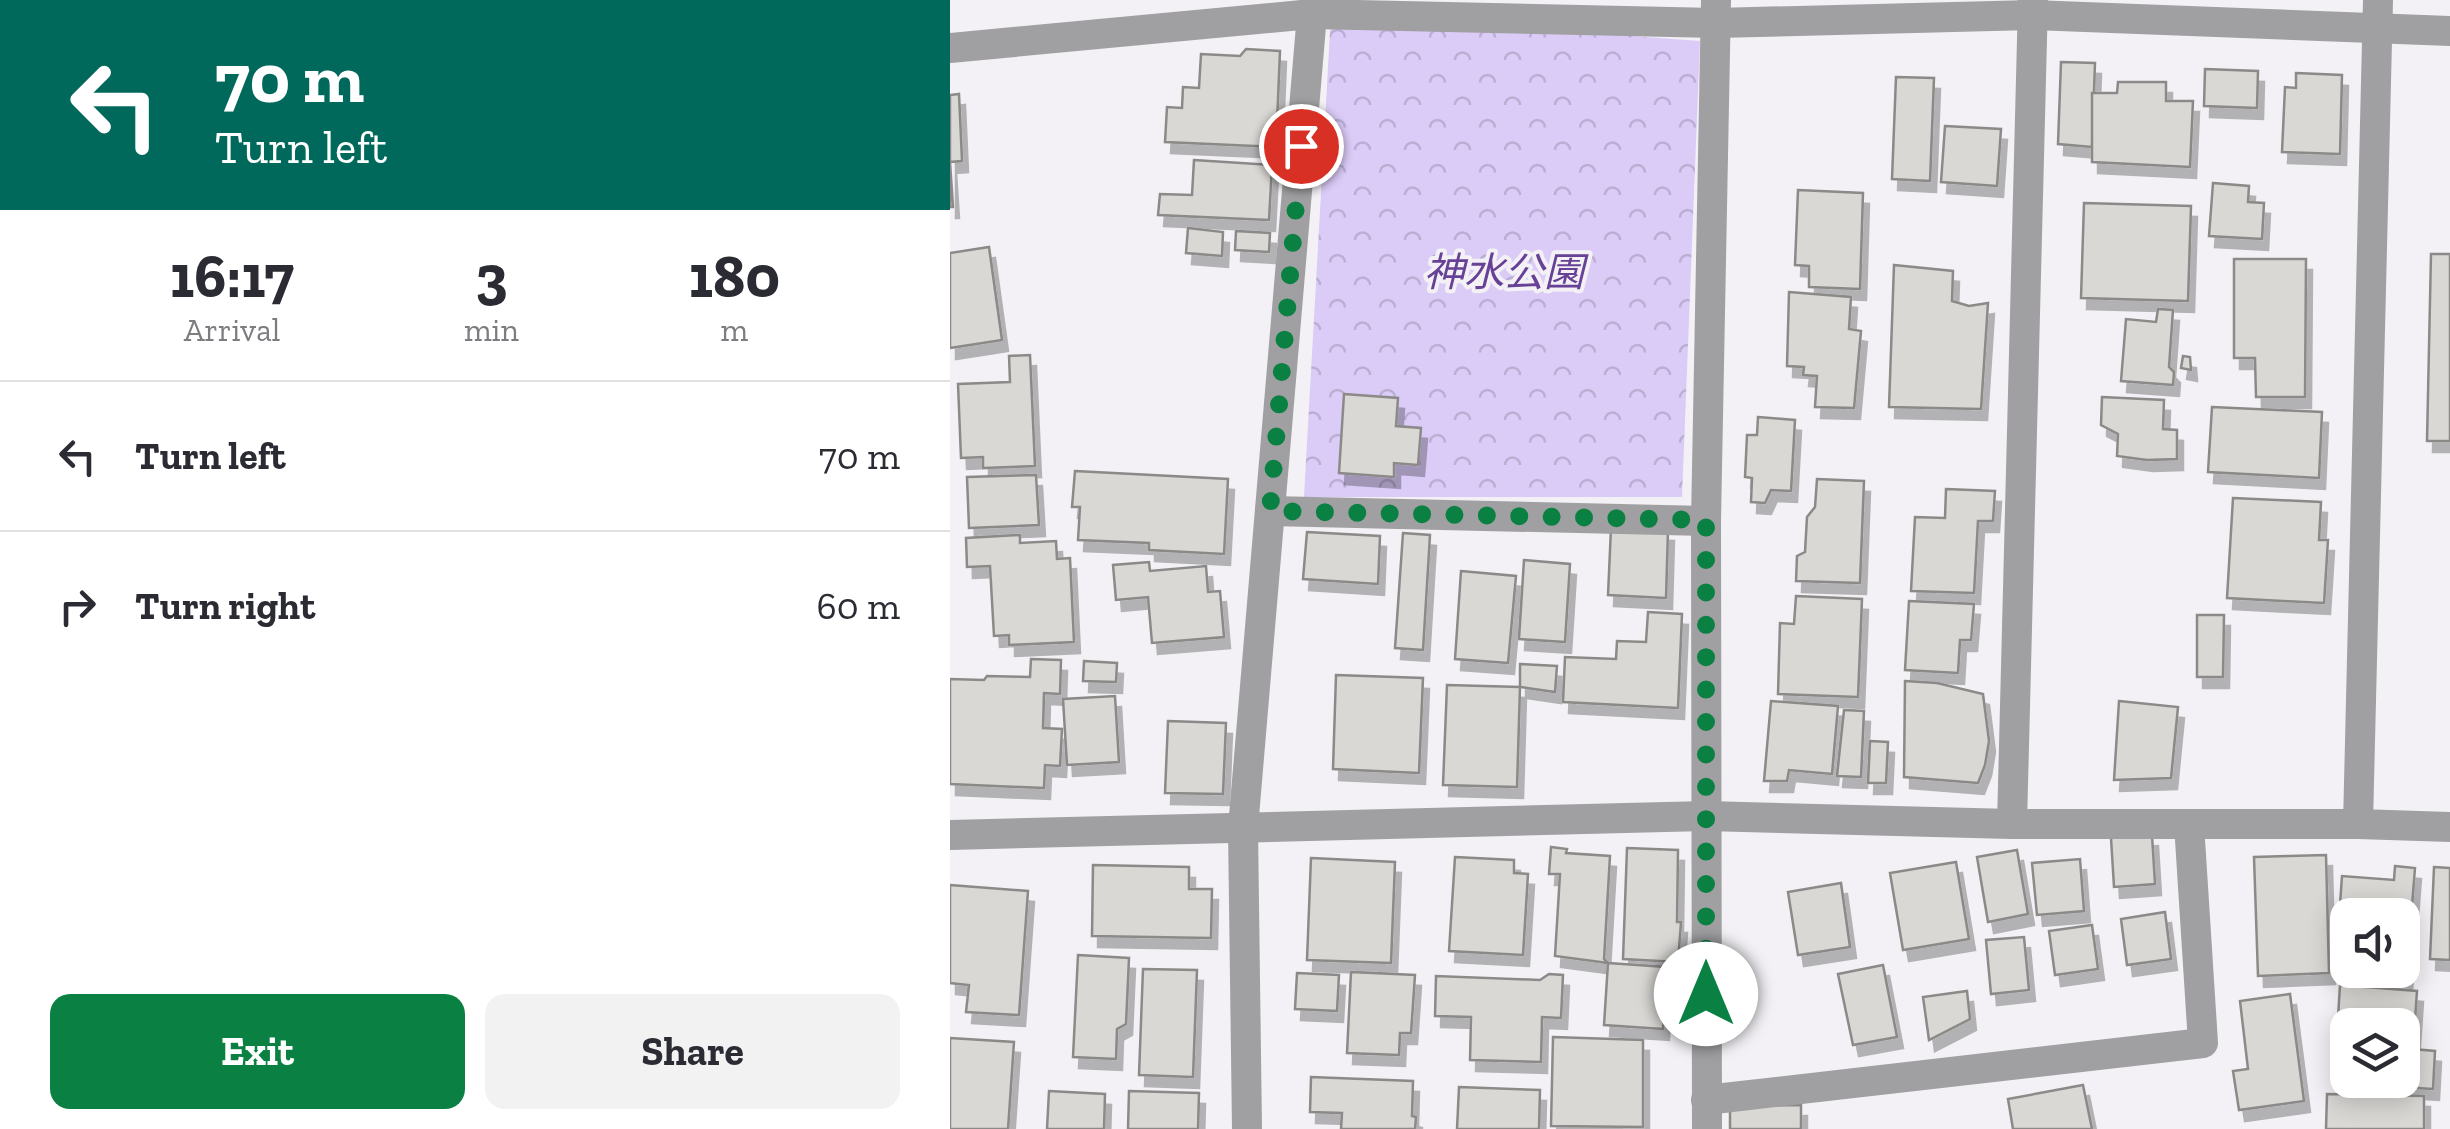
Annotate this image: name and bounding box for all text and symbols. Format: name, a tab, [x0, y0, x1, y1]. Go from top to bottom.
text: 70 m	[215, 36, 364, 120]
icon: left	[50, 40, 180, 170]
pin	[1259, 104, 1344, 189]
icon: arrive	[1274, 119, 1329, 174]
text: Turn left	[215, 121, 387, 175]
text: 16:17	[170, 240, 294, 312]
text: 3	[475, 240, 507, 312]
text: 180	[689, 240, 780, 312]
park label: 神水公園	[1424, 248, 1589, 296]
text: Arrival	[184, 311, 280, 349]
text: min	[464, 311, 519, 349]
text: m	[721, 311, 748, 349]
icon: left	[50, 429, 105, 484]
text: Turn left	[135, 433, 286, 479]
text: 70 m	[819, 433, 900, 479]
icon: right	[50, 579, 105, 634]
text: Turn right	[135, 583, 315, 629]
text: 60 m	[817, 583, 900, 629]
map controls	[2330, 898, 2420, 1098]
button: sound	[2330, 898, 2420, 988]
position arrow	[1654, 942, 1758, 1046]
button: Exit	[50, 994, 465, 1109]
button: Share	[485, 994, 900, 1109]
button: layers	[2330, 1008, 2420, 1098]

